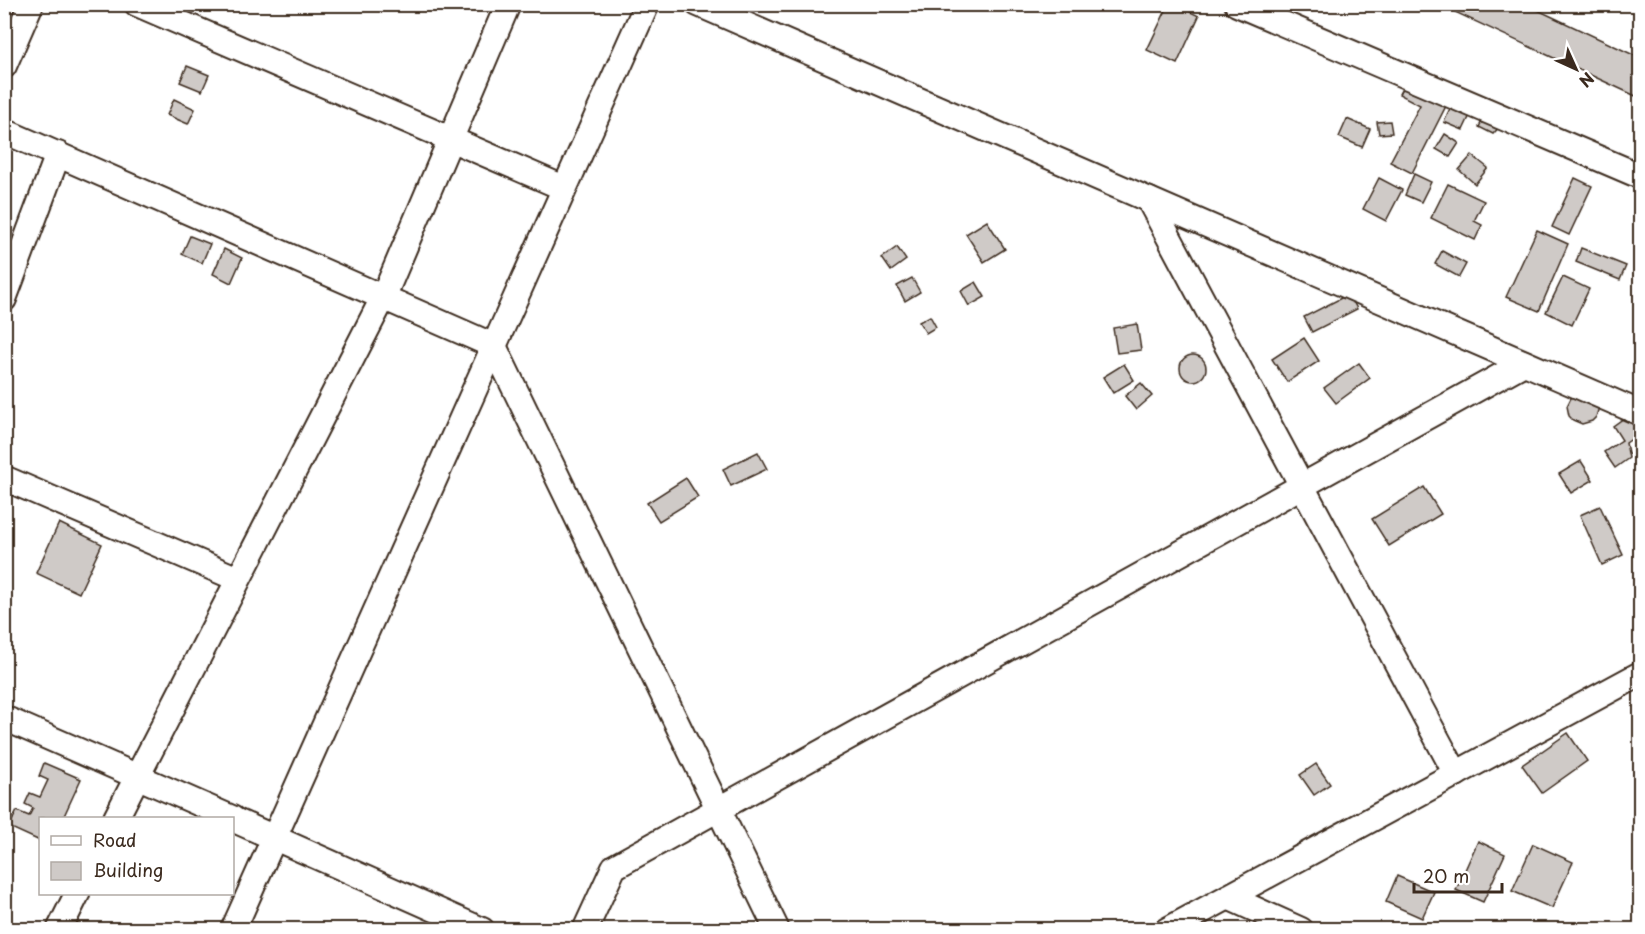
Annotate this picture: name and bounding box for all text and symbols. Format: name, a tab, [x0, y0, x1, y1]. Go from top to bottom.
north arrow	[1546, 39, 1606, 99]
text: N	[1574, 67, 1600, 93]
legend	[39, 817, 234, 895]
text: Road	[93, 826, 137, 853]
text: Building	[93, 856, 163, 883]
scale bar	[1414, 856, 1502, 894]
text: 20 m	[1423, 862, 1469, 889]

